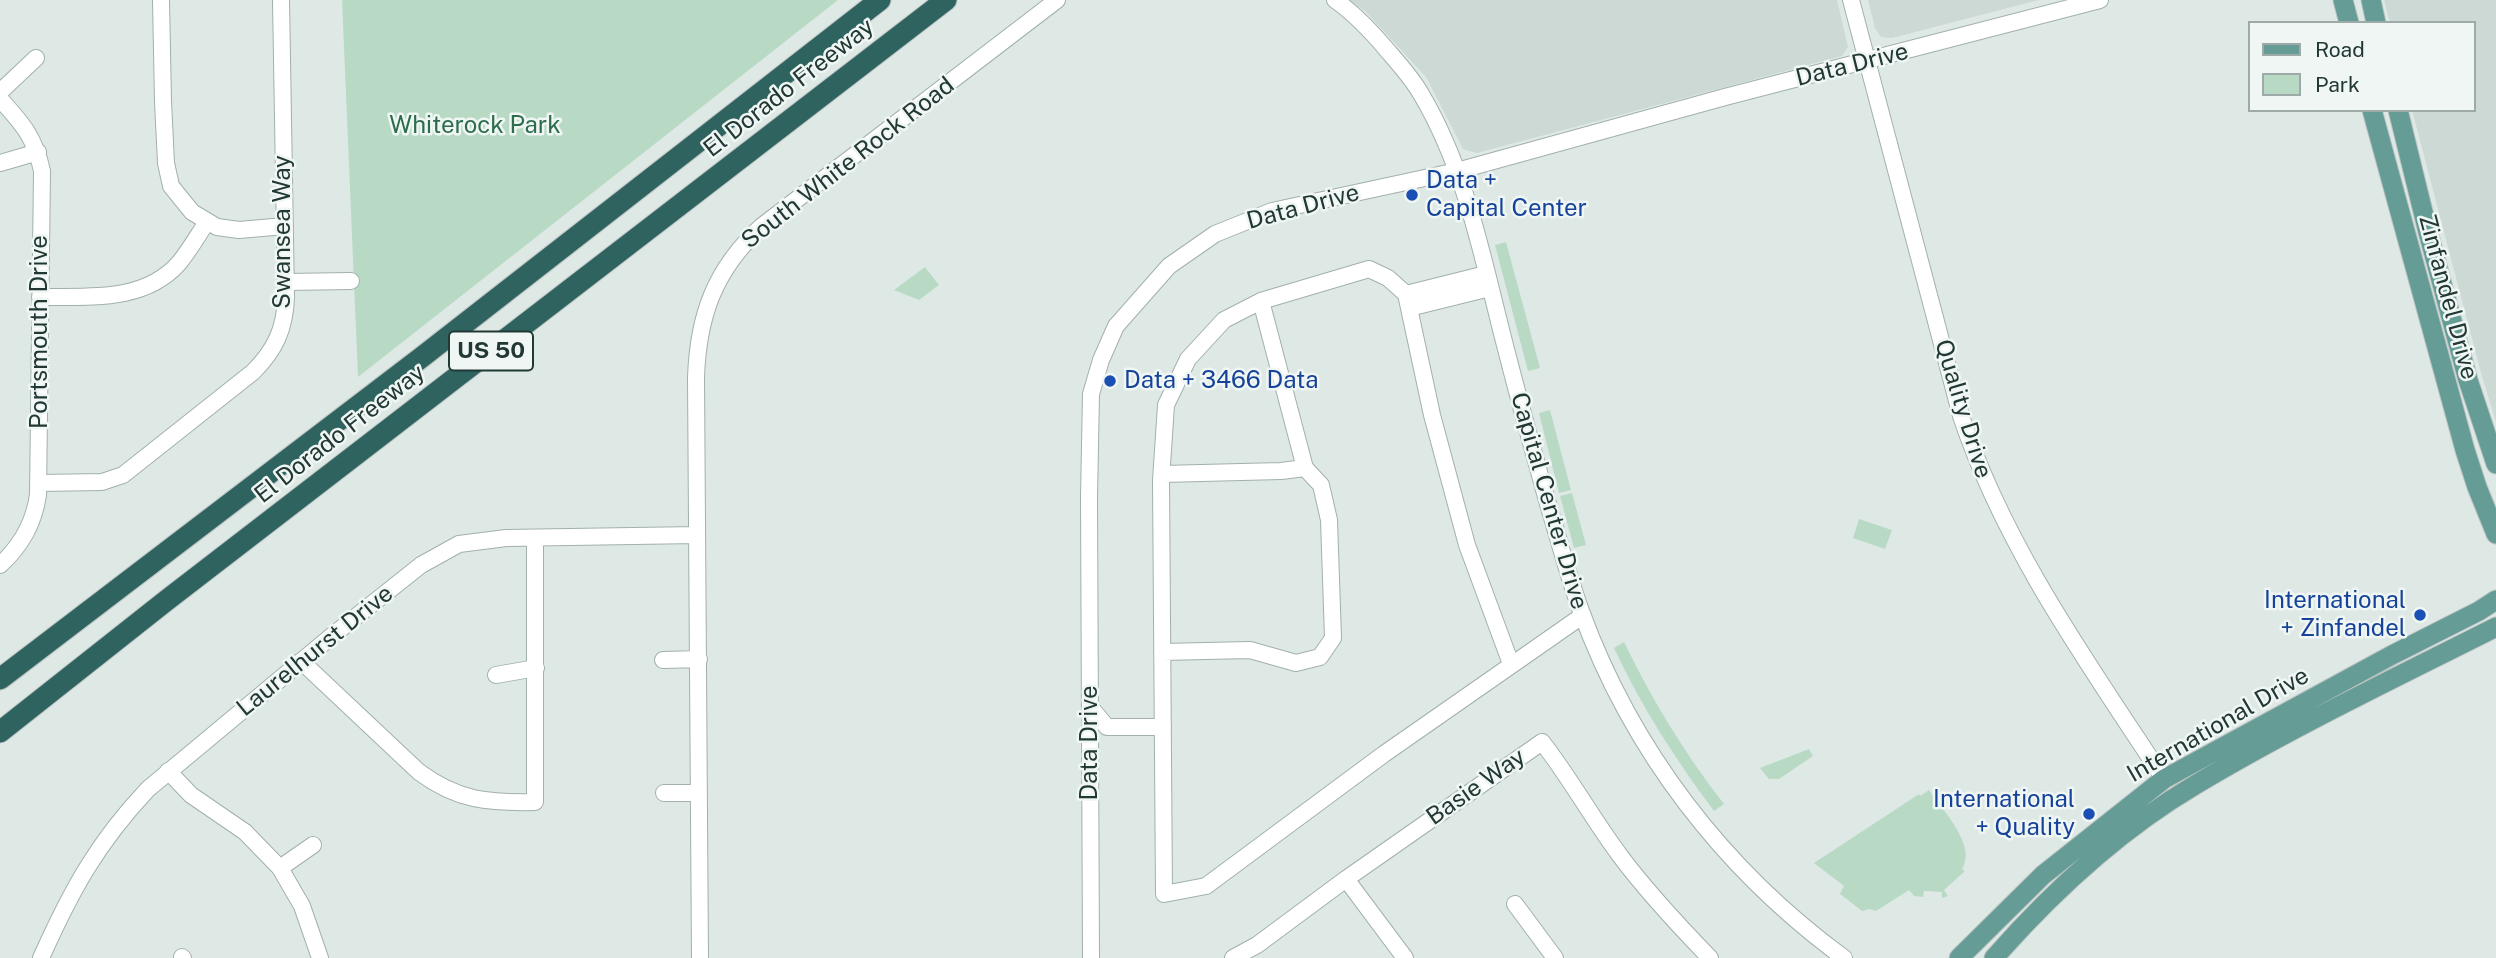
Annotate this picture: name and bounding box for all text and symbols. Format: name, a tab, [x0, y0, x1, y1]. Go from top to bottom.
street label: El Dorado Freeway	[698, 12, 880, 164]
legend	[2248, 21, 2475, 112]
street label: Data Drive	[1793, 37, 1911, 93]
text: Road	[2315, 37, 2365, 62]
street label: South White Rock Road	[736, 71, 960, 255]
text: Park	[2315, 72, 2360, 97]
park label: Whiterock Park	[389, 112, 561, 140]
street label: Swansea Way	[269, 155, 297, 309]
place label: Data + Capital Center	[1426, 167, 1587, 223]
street label: Data Drive	[1244, 178, 1362, 236]
marker: Data + Capital Center	[1404, 187, 1420, 203]
street label: Zinfandel Drive	[2412, 211, 2484, 383]
street label: Portsmouth Drive	[26, 235, 54, 429]
road number: US 50	[449, 332, 533, 370]
street label: Quality Drive	[1928, 336, 1998, 482]
street label: El Dorado Freeway	[249, 358, 431, 510]
place label: Data + 3466 Data	[1124, 367, 1319, 395]
marker: Data + 3466 Data	[1102, 373, 1118, 389]
street label: Capital Center Drive	[1504, 389, 1594, 613]
street label: Laurelhurst Drive	[231, 579, 399, 723]
place label: International + Zinfandel	[2264, 587, 2406, 643]
marker: International + Zinfandel	[2412, 607, 2428, 623]
street label: International Drive	[2122, 661, 2314, 789]
street label: Data Drive	[1076, 685, 1104, 801]
street label: Basie Way	[1421, 742, 1531, 832]
place label: International + Quality	[1933, 786, 2075, 842]
marker: International + Quality	[2081, 806, 2097, 822]

